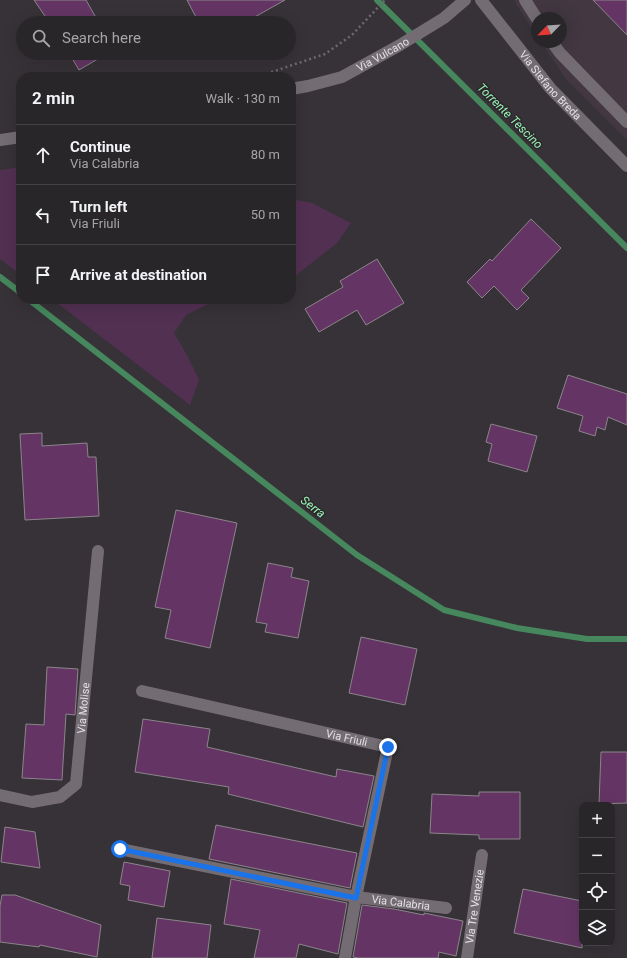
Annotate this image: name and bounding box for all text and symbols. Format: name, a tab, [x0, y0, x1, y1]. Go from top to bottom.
north arrow	[531, 12, 567, 48]
search box	[16, 16, 296, 60]
icon: search	[30, 27, 52, 49]
text: Search here	[62, 29, 141, 47]
street label: Via Vulcano	[354, 35, 412, 75]
street label: Via Stefano Breda	[516, 48, 584, 123]
water label: Torrente Tescino	[474, 80, 546, 152]
text: 2 min	[32, 88, 75, 108]
text: Walk · 130 m	[205, 91, 280, 106]
text: Continue	[70, 138, 131, 156]
icon: ahead	[32, 144, 54, 166]
text: 80 m	[251, 147, 280, 162]
text: Via Calabria	[70, 156, 139, 171]
text: Turn left	[70, 198, 127, 216]
icon: left	[32, 204, 54, 226]
text: 50 m	[251, 207, 280, 222]
text: Via Friuli	[70, 216, 120, 231]
icon: arrive	[32, 264, 54, 286]
text: Arrive at destination	[70, 266, 207, 284]
water label: Serra	[298, 493, 328, 521]
street label: Via Molise	[75, 682, 93, 734]
street label: Via Friuli	[325, 727, 369, 749]
route end	[379, 738, 397, 756]
map controls	[579, 802, 615, 946]
button: +	[579, 802, 615, 838]
button: −	[579, 838, 615, 874]
route start	[111, 840, 129, 858]
street label: Via Tre Venezie	[463, 868, 487, 945]
button: locate	[579, 874, 615, 910]
street label: Via Calabria	[371, 893, 431, 913]
button: layers	[579, 910, 615, 946]

